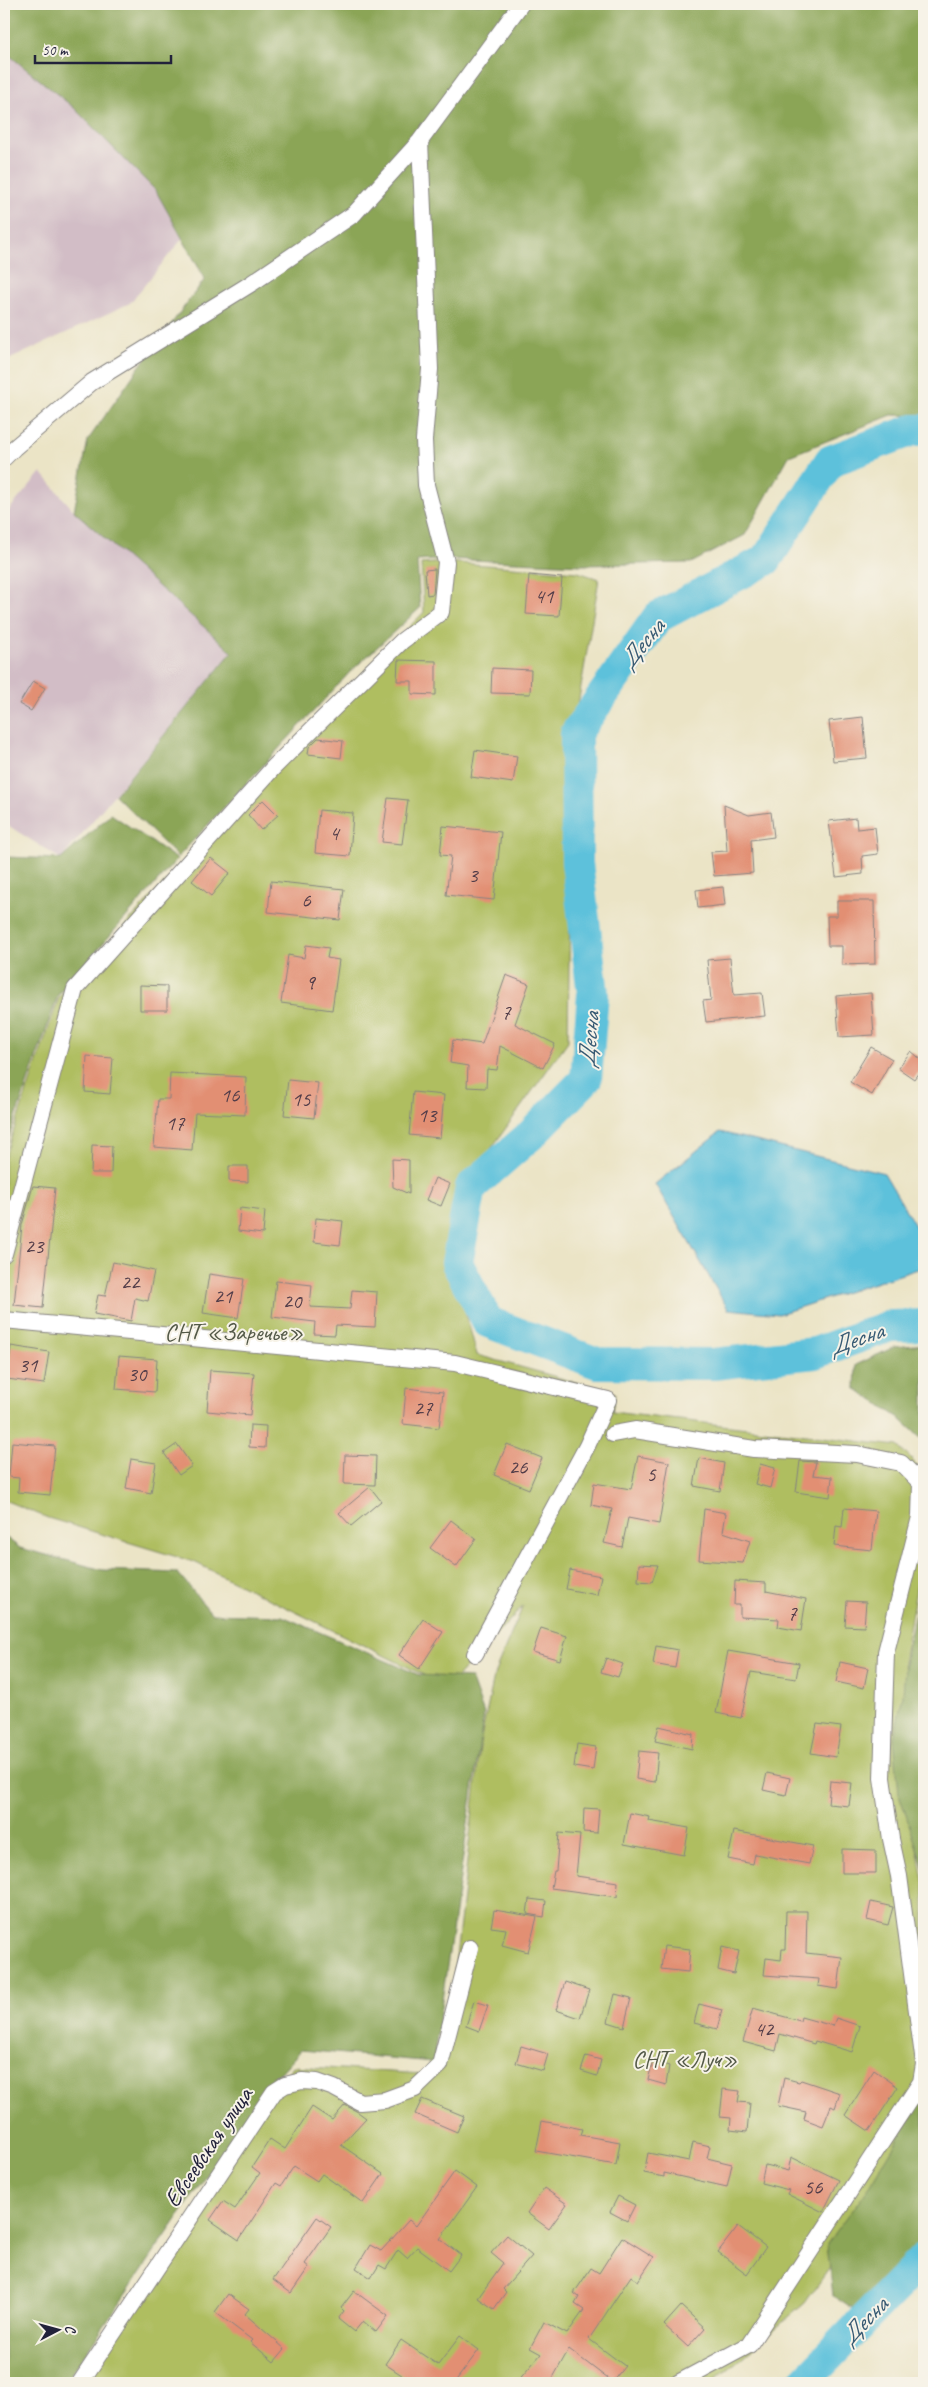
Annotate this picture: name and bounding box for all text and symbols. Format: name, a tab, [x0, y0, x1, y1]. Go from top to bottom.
scale bar	[35, 32, 171, 64]
text: 50 m	[42, 41, 69, 60]
house number: 41	[535, 583, 555, 609]
water label: Десна	[612, 611, 673, 676]
house number: 4	[329, 820, 341, 846]
house number: 3	[468, 862, 479, 888]
house number: 6	[301, 887, 311, 913]
house number: 9	[305, 969, 316, 995]
house number: 7	[501, 999, 512, 1025]
water label: Десна	[571, 1009, 608, 1070]
house number: 16	[221, 1082, 240, 1108]
house number: 15	[292, 1086, 312, 1112]
house number: 13	[418, 1102, 438, 1128]
house number: 17	[166, 1110, 186, 1136]
house number: 23	[25, 1233, 45, 1259]
house number: 22	[121, 1269, 141, 1295]
house number: 21	[214, 1283, 234, 1309]
house number: 20	[283, 1288, 303, 1314]
water label: Десна	[824, 1314, 889, 1363]
park label: СНТ «Заречье»	[165, 1317, 303, 1347]
house number: 31	[19, 1352, 39, 1378]
house number: 30	[128, 1361, 148, 1387]
house number: 27	[414, 1395, 434, 1421]
house number: 26	[509, 1454, 528, 1480]
house number: 5	[646, 1461, 657, 1487]
house number: 7	[787, 1600, 798, 1626]
house number: 42	[755, 2016, 775, 2042]
park label: СНТ «Луч»	[632, 2044, 738, 2074]
street label: Евсеевская улица	[157, 2080, 260, 2213]
house number: 56	[804, 2174, 823, 2200]
water label: Десна	[833, 2289, 896, 2353]
north arrow	[32, 2304, 82, 2354]
text: С	[62, 2324, 79, 2335]

